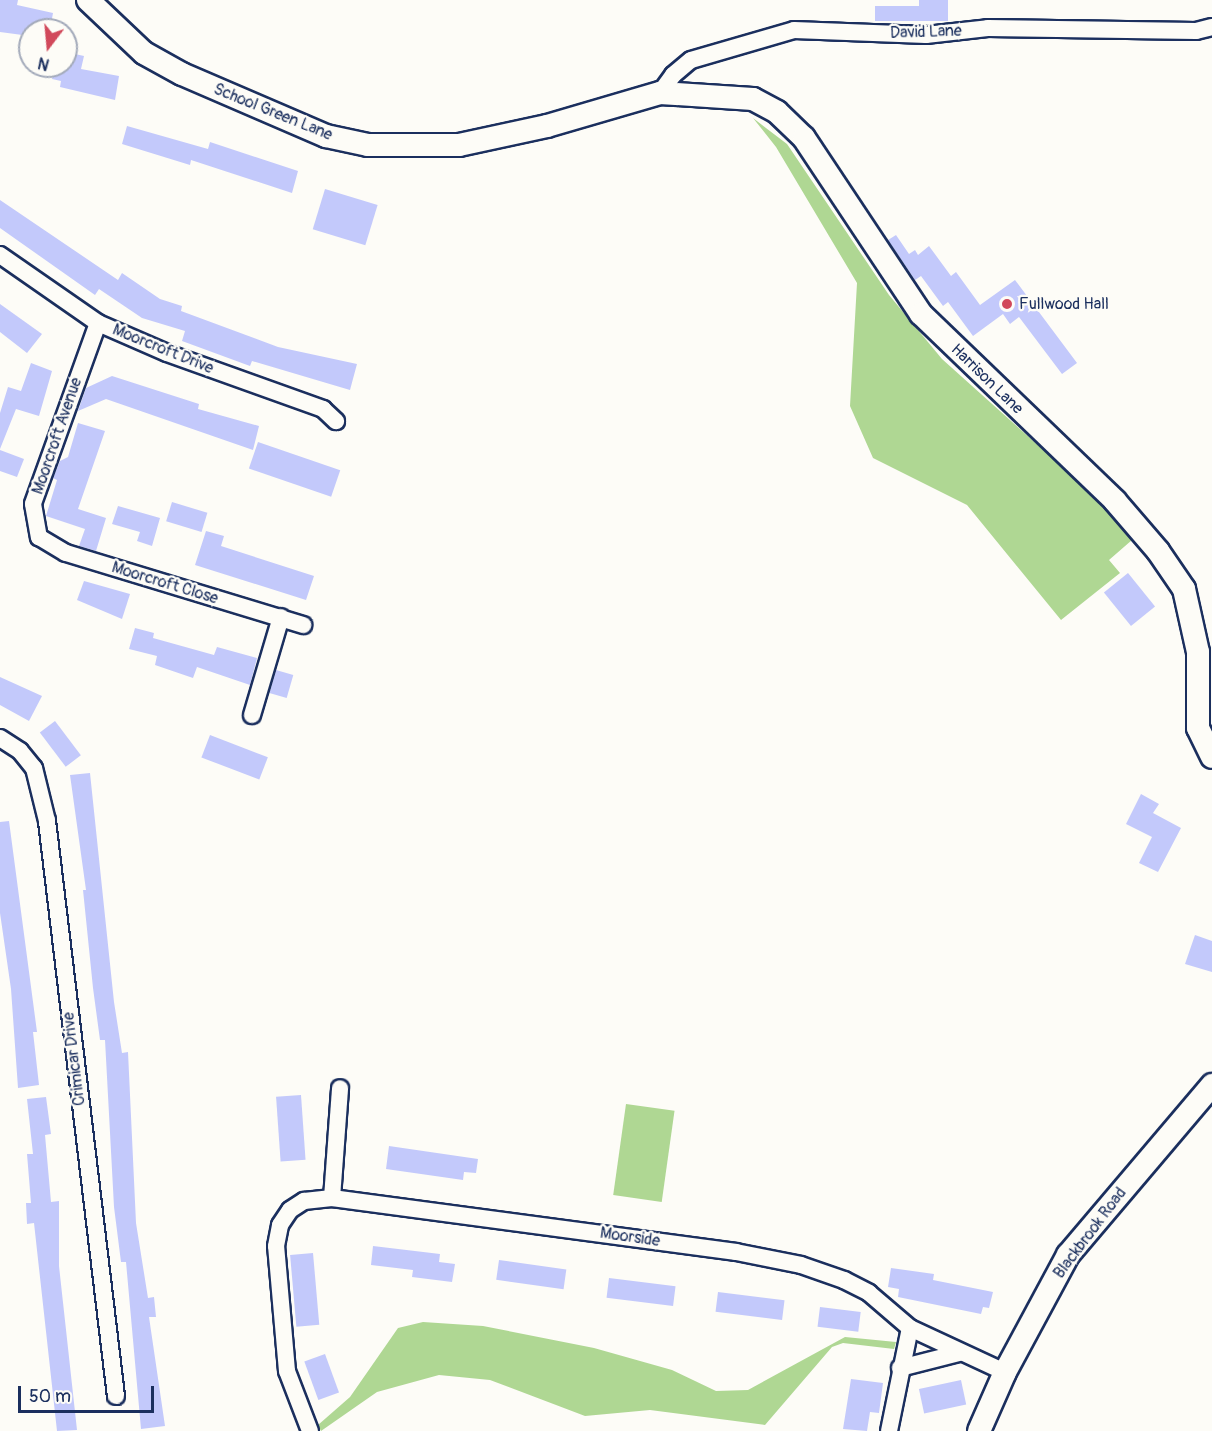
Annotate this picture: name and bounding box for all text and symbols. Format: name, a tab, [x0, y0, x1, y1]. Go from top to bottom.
north arrow	[18, 18, 78, 78]
street label: David Lane	[890, 21, 962, 43]
text: N	[36, 52, 52, 74]
street label: School Green Lane	[211, 79, 335, 145]
place label: Fullwood Hall	[1019, 294, 1109, 314]
marker: Fullwood Hall	[1000, 297, 1014, 311]
street label: Moorcroft Drive	[110, 320, 216, 378]
street label: Harrison Lane	[947, 340, 1027, 418]
street label: Moorcroft Avenue	[28, 375, 86, 497]
street label: Moorcroft Close	[109, 558, 221, 608]
street label: Crimicar Drive	[59, 1011, 89, 1107]
street label: Blackbrook Road	[1050, 1184, 1130, 1282]
street label: Moorside	[599, 1223, 661, 1251]
scale bar	[21, 1374, 158, 1412]
text: 50 m	[29, 1385, 71, 1408]

